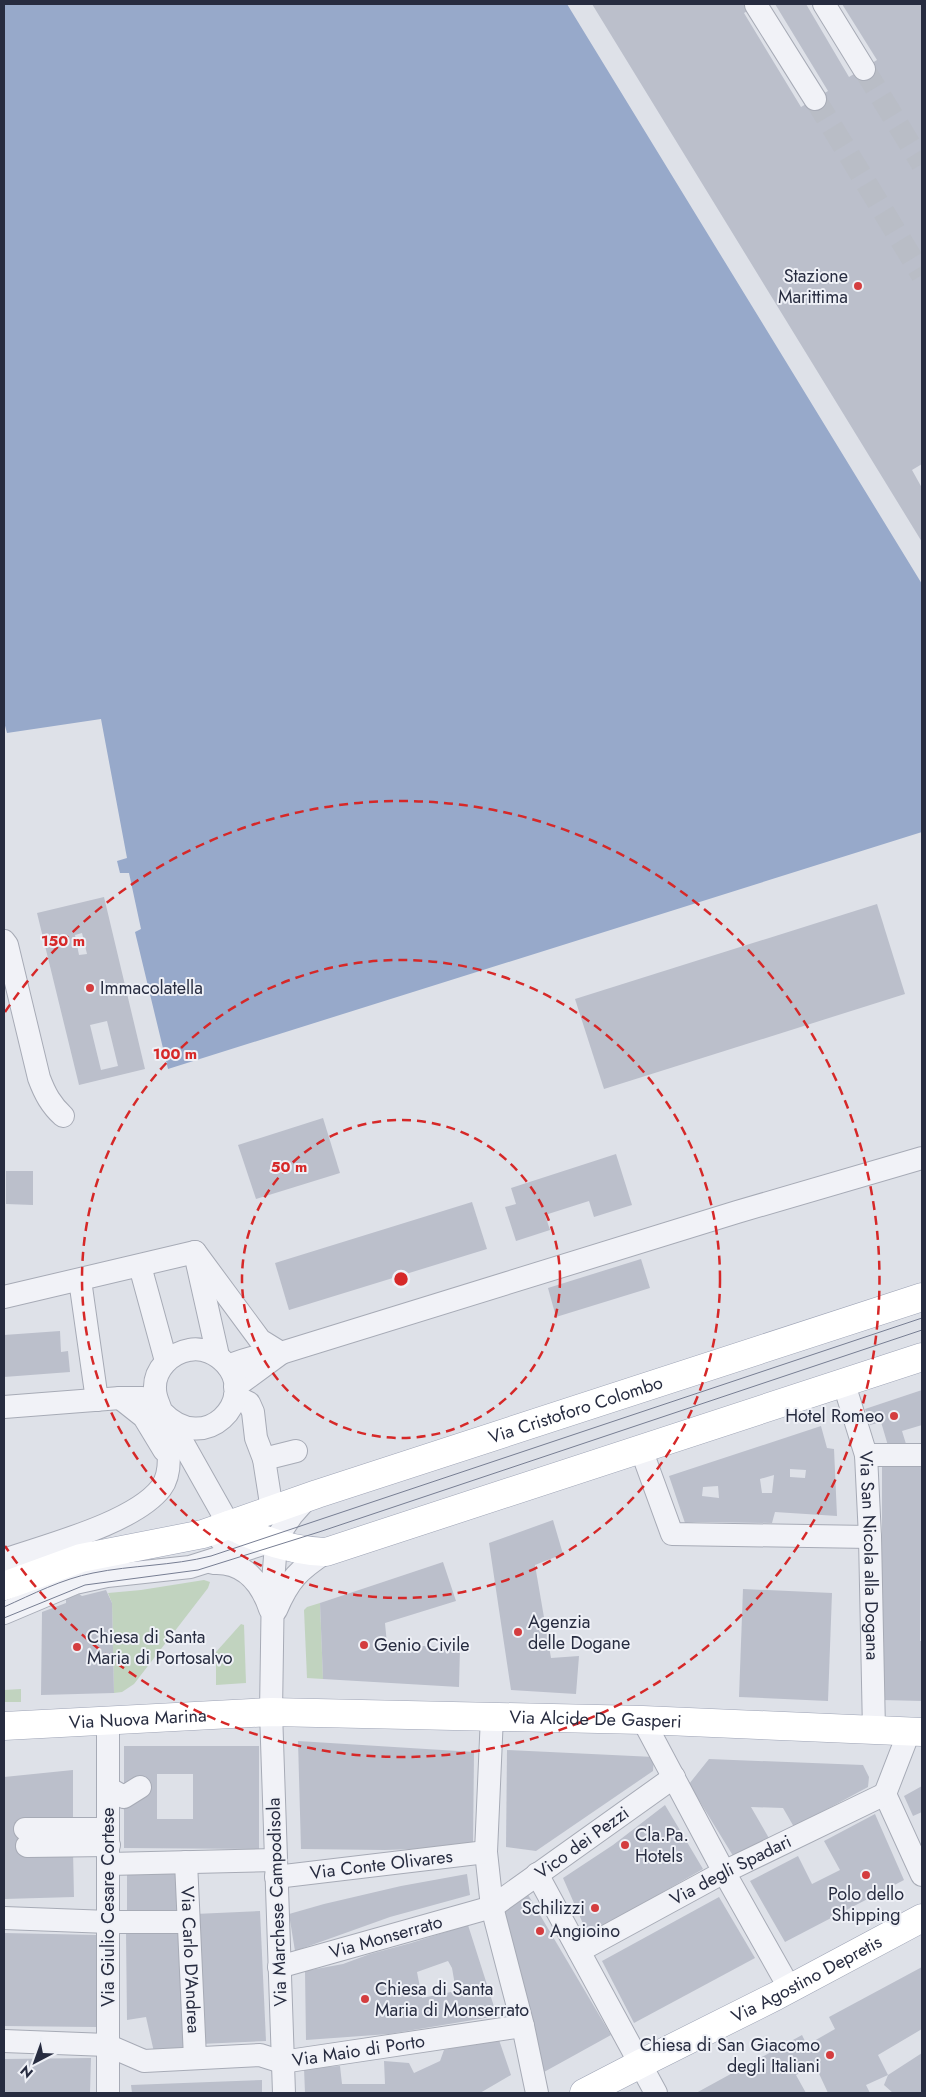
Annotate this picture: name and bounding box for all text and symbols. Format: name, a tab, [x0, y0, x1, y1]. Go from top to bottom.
place label: Stazione Marittima	[778, 263, 848, 310]
marker: Stazione Marittima	[852, 280, 864, 292]
text: 150 m	[41, 930, 85, 952]
place label: Immacolatella	[100, 975, 203, 1001]
marker: Immacolatella	[84, 982, 96, 994]
text: 100 m	[153, 1043, 197, 1065]
text: 50 m	[271, 1156, 307, 1178]
centre of rings	[392, 1270, 410, 1288]
street label: Via Cristoforo Colombo	[485, 1369, 666, 1450]
place label: Hotel Romeo	[785, 1403, 884, 1429]
marker: Hotel Romeo	[888, 1410, 900, 1422]
street label: Via San Nicola alla Dogana	[853, 1450, 886, 1661]
place label: Agenzia delle Dogane	[528, 1609, 630, 1656]
place label: Chiesa di Santa Maria di Portosalvo	[87, 1624, 233, 1671]
marker: Agenzia delle Dogane	[512, 1626, 524, 1638]
place label: Genio Civile	[374, 1632, 470, 1658]
marker: Genio Civile	[358, 1639, 370, 1651]
marker: Chiesa di Santa Maria di Portosalvo	[71, 1641, 83, 1653]
street label: Via Nuova Marina	[68, 1702, 207, 1736]
street label: Via Alcide De Gasperi	[509, 1704, 682, 1735]
street label: Via Marchese Campodisola	[260, 1797, 294, 2007]
street label: Vico dei Pezzi	[530, 1800, 634, 1885]
street label: Via Giulio Cesare Cortese	[95, 1807, 121, 2007]
place label: Cla.Pa. Hotels	[635, 1822, 689, 1869]
street label: Via degli Spadari	[665, 1828, 796, 1912]
marker: Cla.Pa. Hotels	[619, 1839, 631, 1851]
street label: Via Conte Olivares	[309, 1843, 454, 1886]
marker: Polo dello Shipping	[860, 1869, 872, 1881]
place label: Polo dello Shipping	[828, 1881, 904, 1928]
street label: Via Carlo D'Andrea	[174, 1886, 207, 2034]
place label: Schilizzi	[522, 1895, 585, 1921]
marker: Schilizzi	[589, 1902, 601, 1914]
street label: Via Monserrato	[326, 1909, 445, 1965]
place label: Angioino	[550, 1918, 620, 1944]
marker: Angioino	[534, 1925, 546, 1937]
street label: Via Agostino Depretis	[727, 1929, 886, 2029]
place label: Chiesa di Santa Maria di Monserrato	[375, 1976, 529, 2023]
marker: Chiesa di Santa Maria di Monserrato	[359, 1993, 371, 2005]
street label: Via Maio di Porto	[290, 2028, 427, 2073]
place label: Chiesa di San Giacomo degli Italiani	[640, 2032, 820, 2079]
north arrow	[10, 2037, 60, 2087]
marker: Chiesa di San Giacomo degli Italiani	[824, 2049, 836, 2061]
text: N	[16, 2061, 37, 2083]

